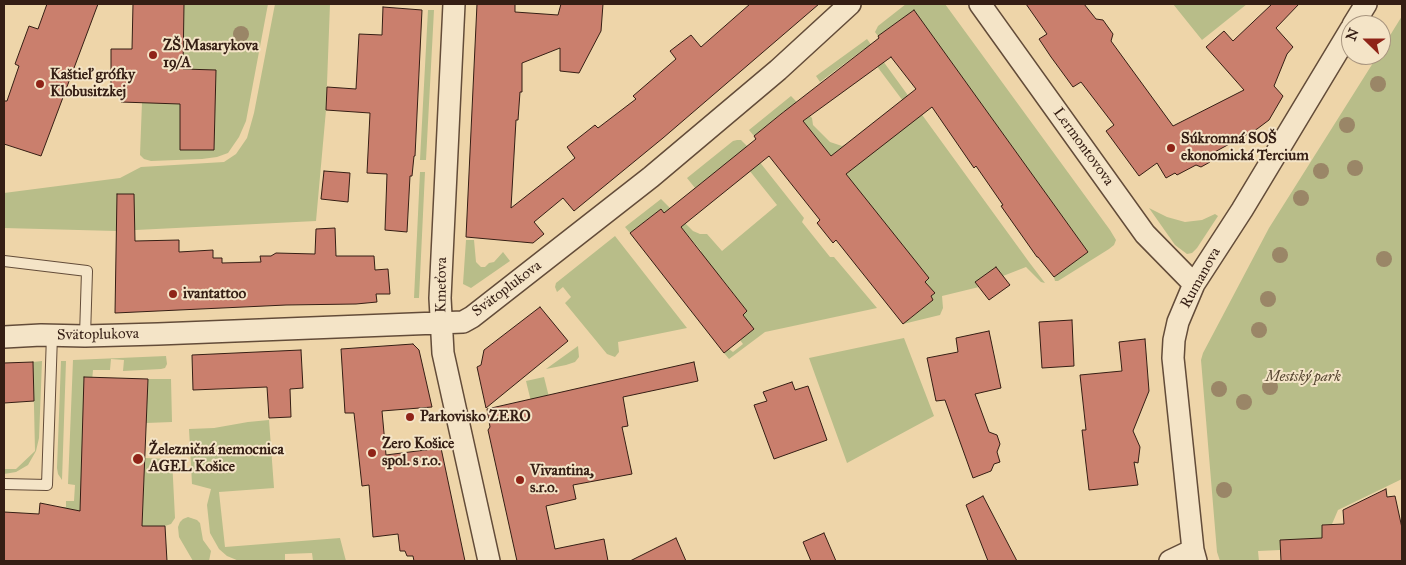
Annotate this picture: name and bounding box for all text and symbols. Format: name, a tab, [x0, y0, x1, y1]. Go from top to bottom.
north arrow	[1341, 15, 1391, 65]
text: N	[1342, 26, 1363, 43]
place label: ZŠ Masarykova 19/A	[163, 37, 258, 72]
marker: ZŠ Masarykova 19/A	[147, 49, 159, 61]
place label: Kaštieľ grófky Klobusitzkej	[50, 66, 135, 101]
marker: Kaštieľ grófky Klobusitzkej	[34, 78, 46, 90]
street label: Lermontovova	[1049, 104, 1117, 190]
place label: Súkromná SOŠ ekonomická Tercium	[1181, 130, 1309, 165]
marker: Súkromná SOŠ ekonomická Tercium	[1165, 142, 1177, 154]
street label: Rumanova	[1177, 245, 1225, 311]
street label: Kmeťova	[433, 257, 451, 313]
street label: Svätoplukova	[469, 257, 545, 321]
place label: ivantattoo	[183, 285, 246, 303]
marker: ivantattoo	[167, 288, 179, 300]
street label: Svätoplukova	[57, 325, 139, 345]
park label: Mestský park	[1265, 368, 1341, 386]
place label: Parkovisko ZERO	[420, 408, 531, 426]
marker: Parkovisko ZERO	[404, 411, 416, 423]
place label: Zero Košice spol. s r.o.	[382, 435, 454, 470]
place label: Železničná nemocnica AGEL Košice	[149, 441, 284, 476]
marker: Zero Košice spol. s r.o.	[366, 447, 378, 459]
marker: Železničná nemocnica AGEL Košice	[131, 452, 145, 466]
place label: Vivantina, s.r.o.	[530, 462, 594, 497]
marker: Vivantina, s.r.o.	[514, 474, 526, 486]

